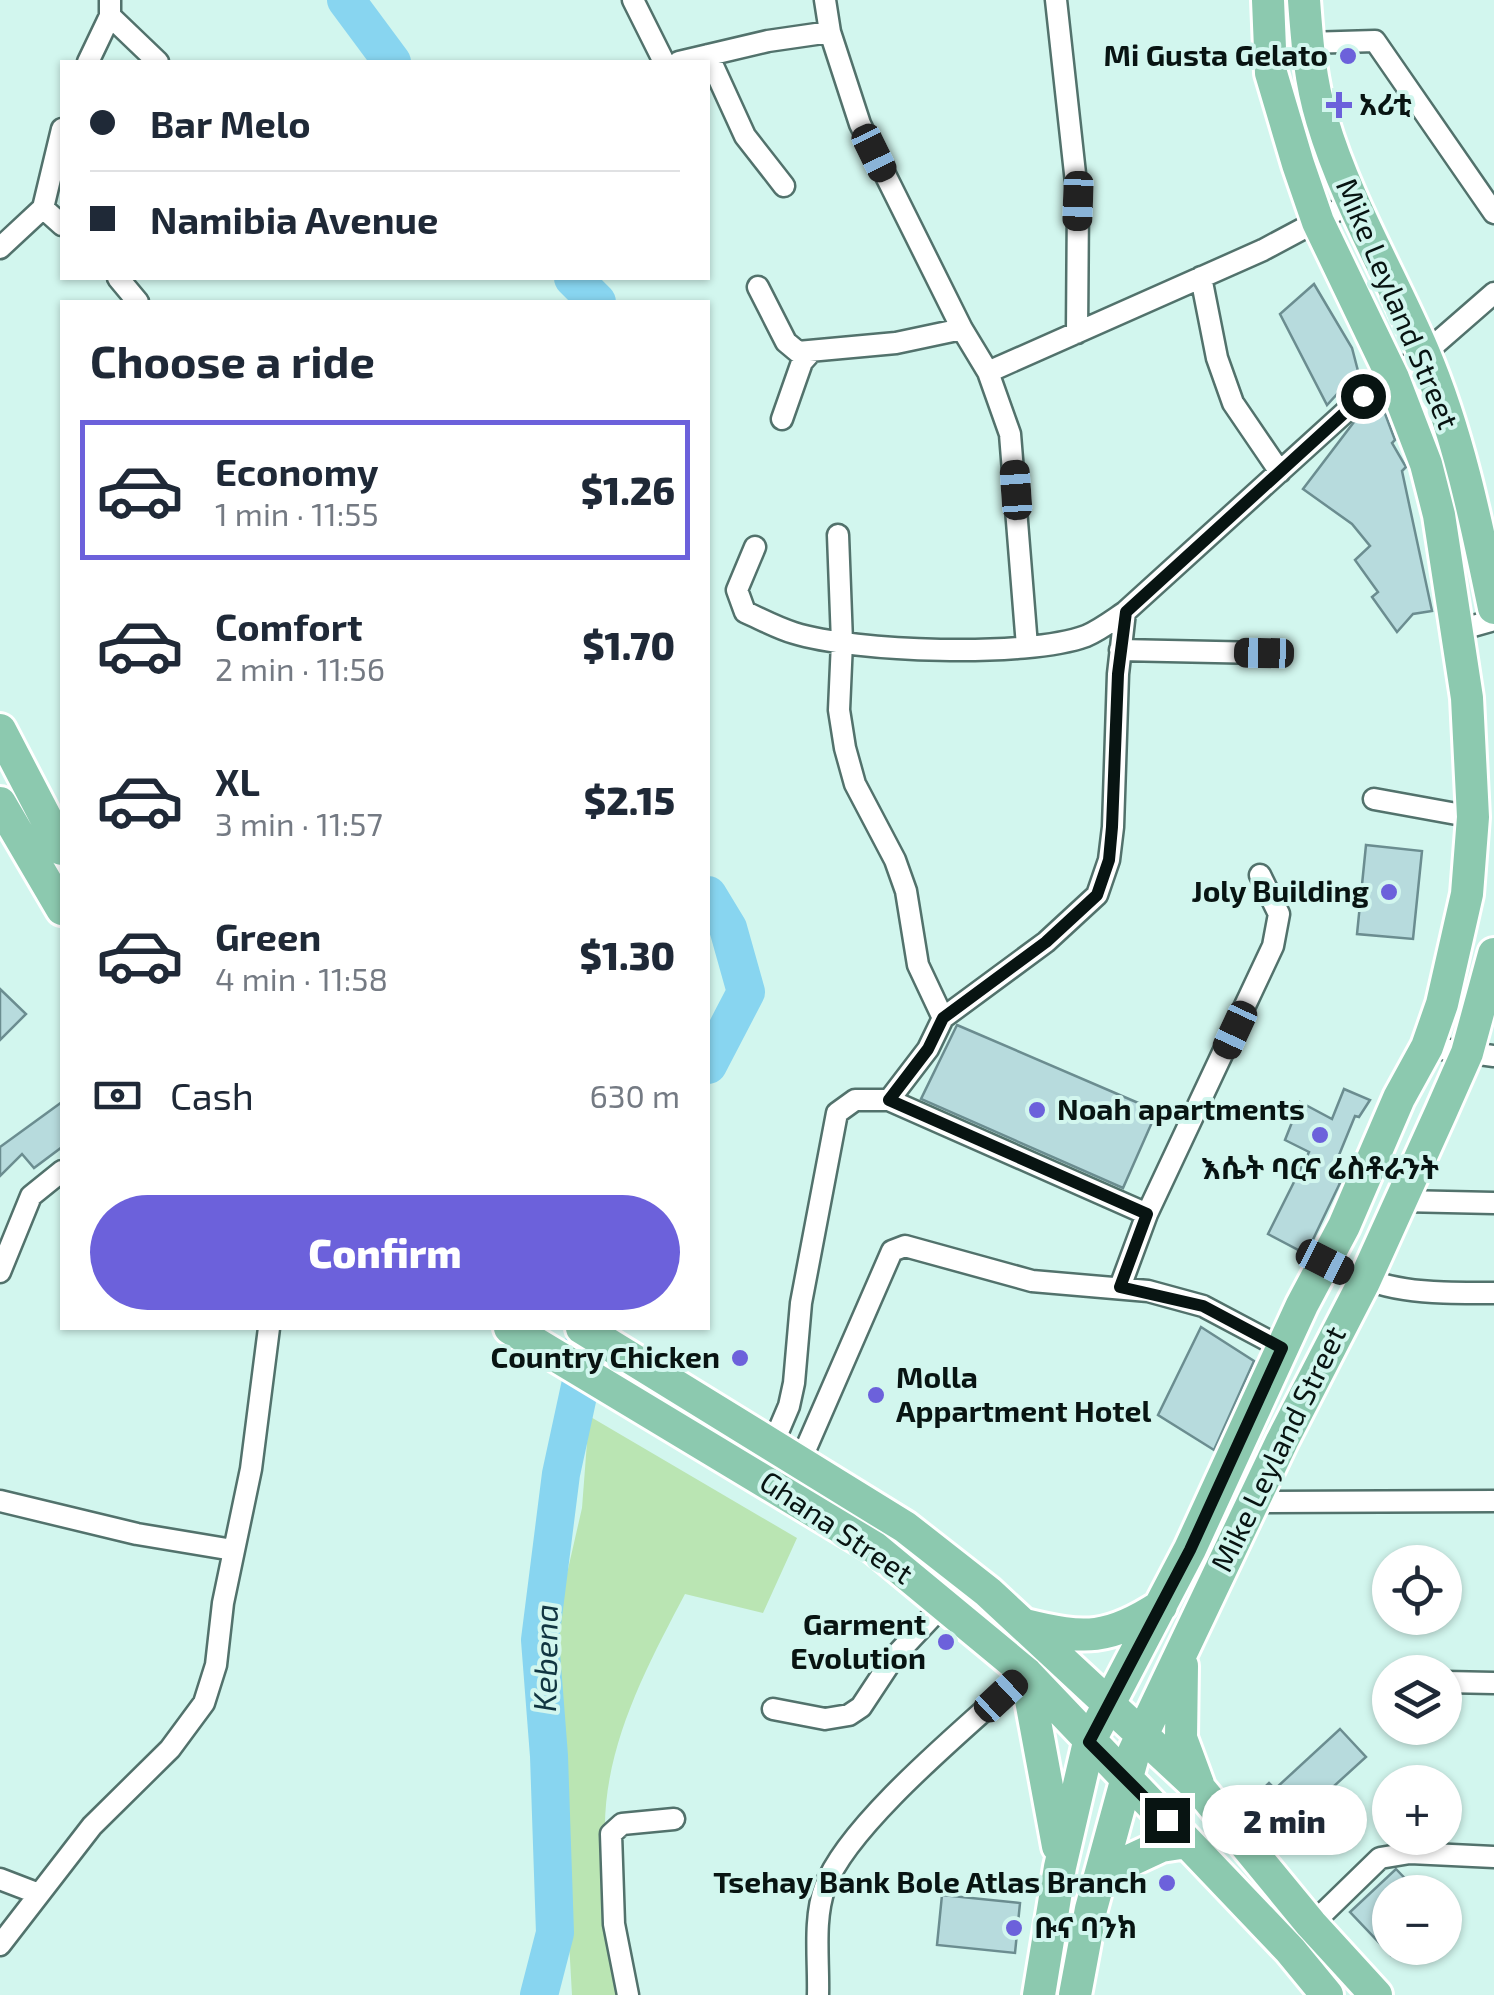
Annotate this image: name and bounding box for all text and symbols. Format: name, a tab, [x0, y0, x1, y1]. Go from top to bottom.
place label: Mi Gusta Gelato	[1103, 36, 1328, 72]
marker: Mi Gusta Gelato	[1337, 45, 1359, 67]
place label: አሪቲ	[1359, 85, 1412, 121]
marker: አሪቲ	[1328, 94, 1350, 116]
text: Bar Melo	[150, 100, 311, 146]
car	[847, 119, 901, 187]
car	[1062, 170, 1094, 232]
street label: Mike Leyland Street	[1330, 173, 1468, 434]
text: Namibia Avenue	[150, 196, 439, 242]
text: Choose a ride	[90, 333, 375, 387]
route start	[1341, 374, 1386, 419]
icon: car	[95, 445, 185, 535]
text: Economy	[215, 448, 379, 494]
car	[999, 459, 1033, 521]
text: $1.26	[581, 467, 675, 513]
text: 1 min · 11:55	[215, 494, 379, 532]
icon: car	[95, 600, 185, 690]
text: Comfort	[215, 603, 363, 649]
text: $1.70	[582, 622, 675, 668]
car	[1234, 637, 1294, 669]
text: 2 min · 11:56	[215, 649, 385, 687]
icon: car	[95, 755, 185, 845]
text: XL	[215, 758, 260, 804]
text: $2.15	[584, 777, 675, 823]
text: 3 min · 11:57	[215, 804, 383, 842]
place label: Joly Building	[1191, 872, 1370, 909]
marker: Joly Building	[1378, 881, 1400, 903]
icon: car	[95, 910, 185, 1000]
text: Green	[215, 913, 321, 959]
text: $1.30	[580, 932, 675, 978]
text: 4 min · 11:58	[215, 959, 388, 997]
car	[1209, 996, 1261, 1064]
icon: cash	[90, 1068, 145, 1123]
text: Cash	[170, 1072, 254, 1118]
text: 630 m	[589, 1076, 680, 1114]
place label: Noah apartments	[1057, 1090, 1305, 1126]
marker: Noah apartments	[1026, 1099, 1048, 1121]
marker: እሴት ባርና ሬስቶራንት	[1309, 1124, 1331, 1146]
place label: እሴት ባርና ሬስቶራንት	[1201, 1149, 1439, 1185]
button: Confirm	[90, 1195, 680, 1310]
car	[1291, 1235, 1359, 1289]
street label: Mike Leyland Street	[1202, 1319, 1352, 1577]
place label: Country Chicken	[491, 1338, 720, 1375]
marker: Country Chicken	[729, 1347, 751, 1369]
place label: Molla Appartment Hotel	[896, 1358, 1152, 1428]
marker: Molla Appartment Hotel	[865, 1384, 887, 1406]
street label: Ghana Street	[754, 1462, 920, 1591]
map controls	[1372, 1545, 1462, 1965]
button: locate	[1372, 1545, 1462, 1635]
water label: Kebena	[524, 1604, 564, 1712]
place label: Garment Evolution	[790, 1605, 926, 1675]
marker: Garment Evolution	[935, 1631, 957, 1653]
button: layers	[1372, 1655, 1462, 1745]
car	[969, 1665, 1033, 1727]
button: +	[1372, 1765, 1462, 1855]
callout: 2 min	[1202, 1785, 1367, 1855]
route end	[1145, 1798, 1190, 1843]
text: 2 min	[1243, 1801, 1326, 1839]
place label: Tsehay Bank Bole Atlas Branch	[713, 1863, 1147, 1900]
marker: Tsehay Bank Bole Atlas Branch	[1156, 1872, 1178, 1894]
button: −	[1372, 1875, 1462, 1965]
place label: ቡና ባንክ	[1034, 1908, 1137, 1944]
marker: ቡና ባንክ	[1003, 1917, 1025, 1939]

